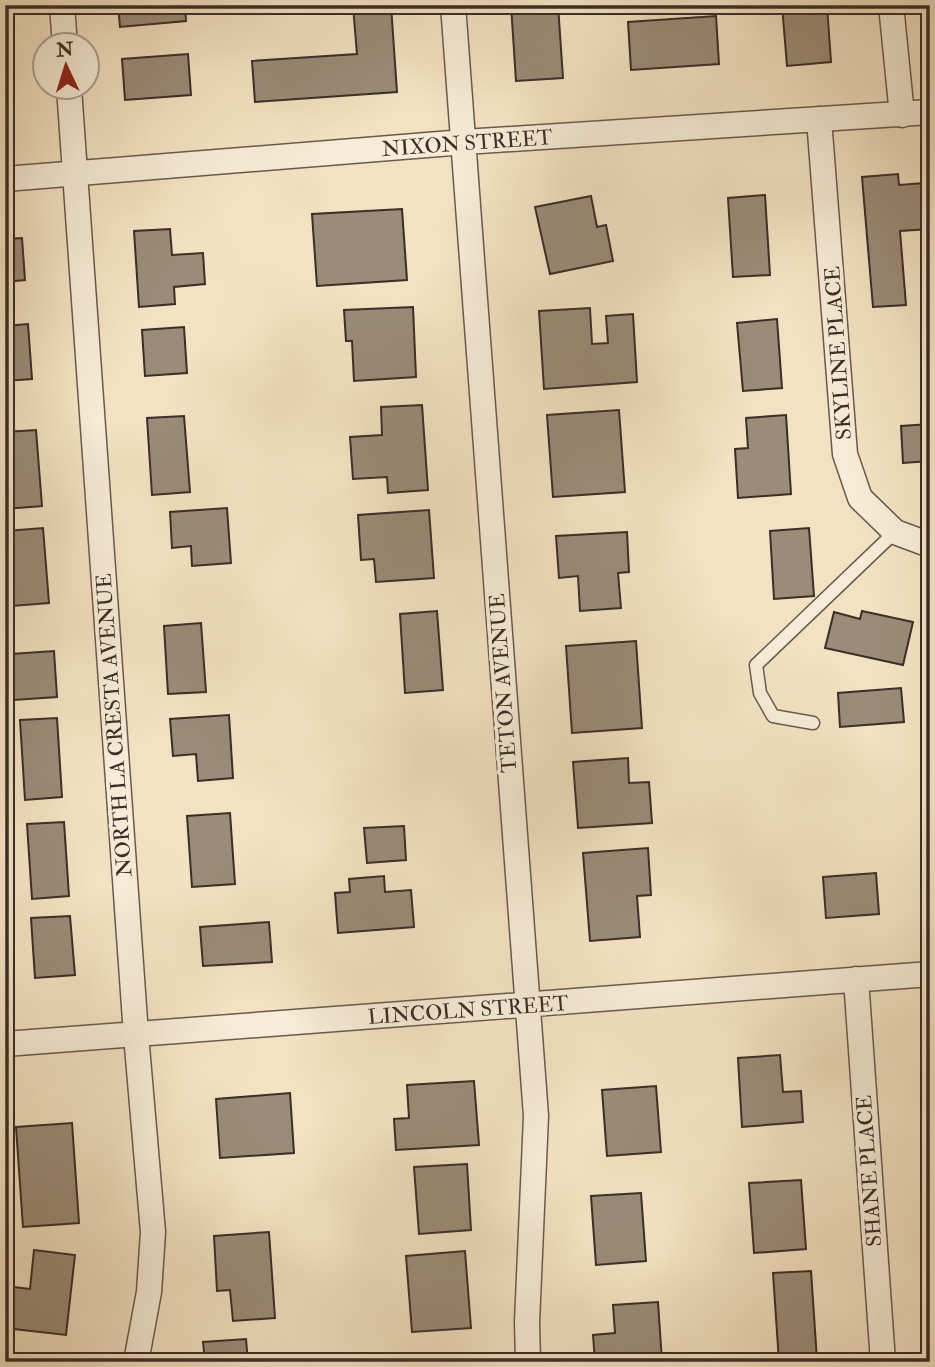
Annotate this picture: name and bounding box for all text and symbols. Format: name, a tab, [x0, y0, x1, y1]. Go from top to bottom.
north arrow	[32, 32, 102, 102]
text: N	[55, 37, 75, 63]
street label: NIXON STREET	[381, 124, 554, 163]
street label: SKYLINE PLACE	[819, 265, 858, 441]
street label: NORTH LA CRESTA AVENUE	[90, 572, 139, 878]
street label: TETON AVENUE	[484, 592, 523, 774]
street label: LINCOLN STREET	[367, 990, 570, 1031]
street label: SHANE PLACE	[851, 1094, 888, 1248]

